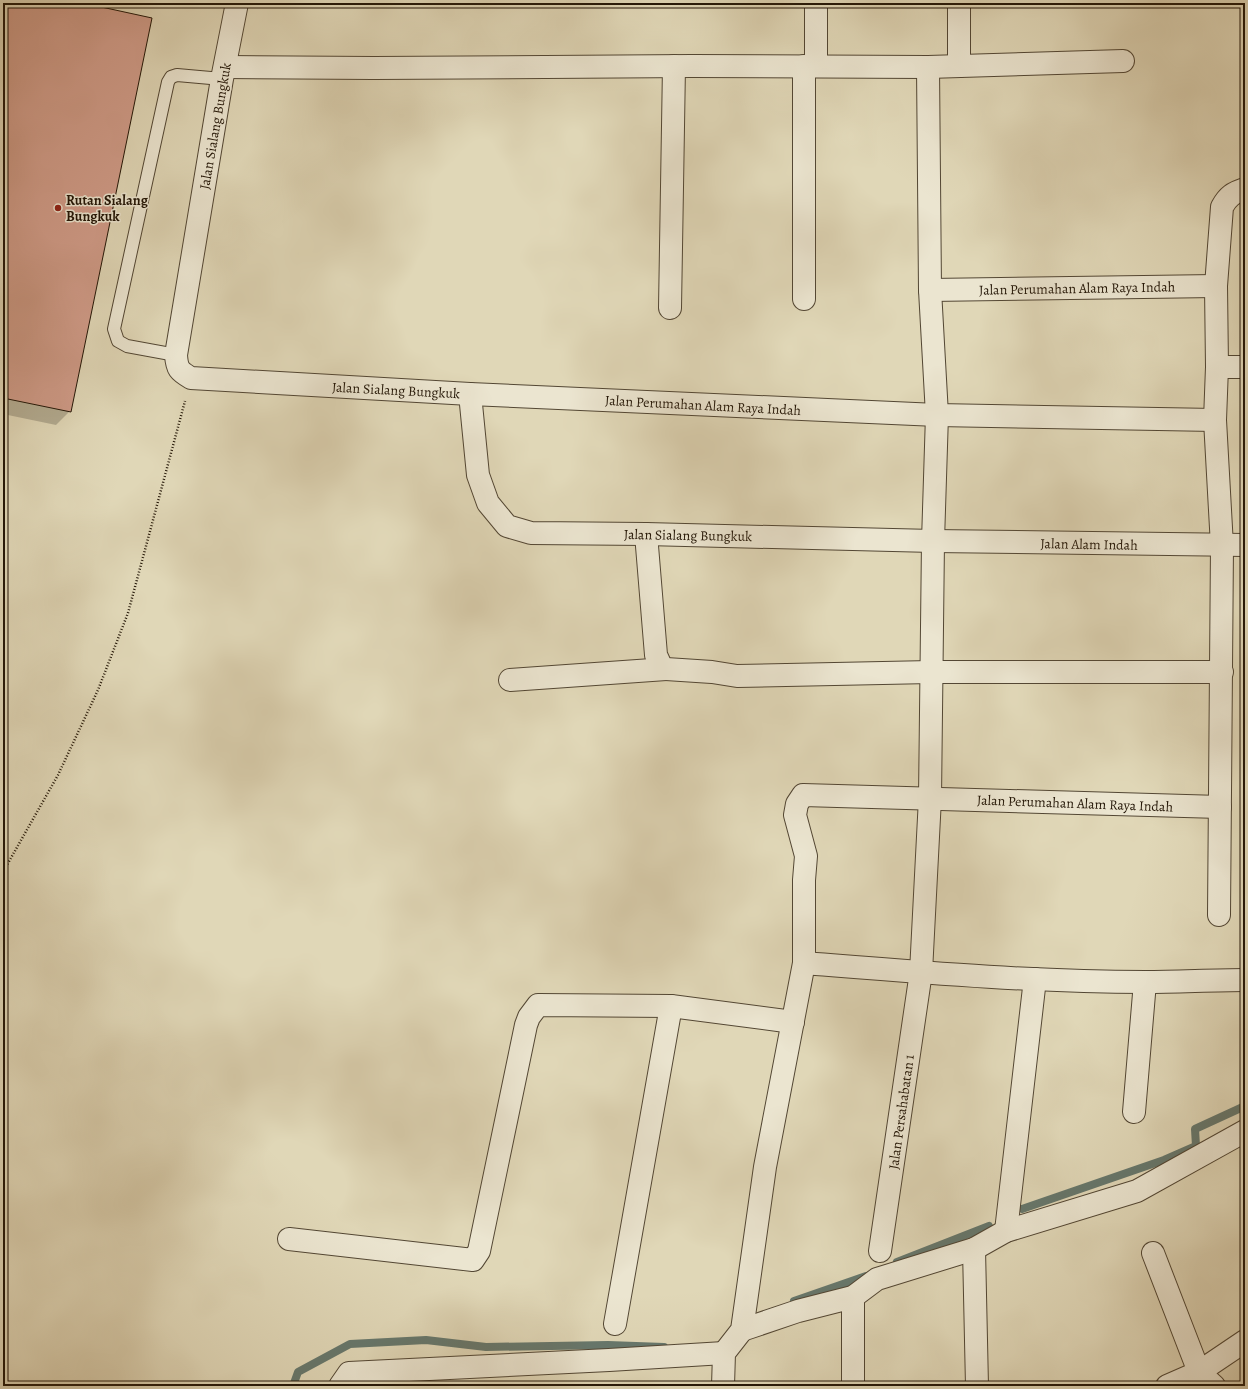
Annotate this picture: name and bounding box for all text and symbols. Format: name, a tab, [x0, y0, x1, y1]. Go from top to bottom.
street label: Jalan Sialang Bungkuk	[195, 61, 236, 191]
place label: Rutan Sialang Bungkuk	[66, 191, 149, 226]
marker: Rutan Sialang Bungkuk	[53, 203, 63, 213]
street label: Jalan Perumahan Alam Raya Indah	[979, 277, 1176, 300]
street label: Jalan Sialang Bungkuk	[331, 378, 461, 403]
street label: Jalan Perumahan Alam Raya Indah	[605, 391, 802, 420]
street label: Jalan Sialang Bungkuk	[624, 525, 752, 546]
street label: Jalan Alam Indah	[1040, 534, 1138, 555]
street label: Jalan Perumahan Alam Raya Indah	[977, 791, 1174, 816]
street label: Jalan Persahabatan 1	[884, 1053, 919, 1171]

